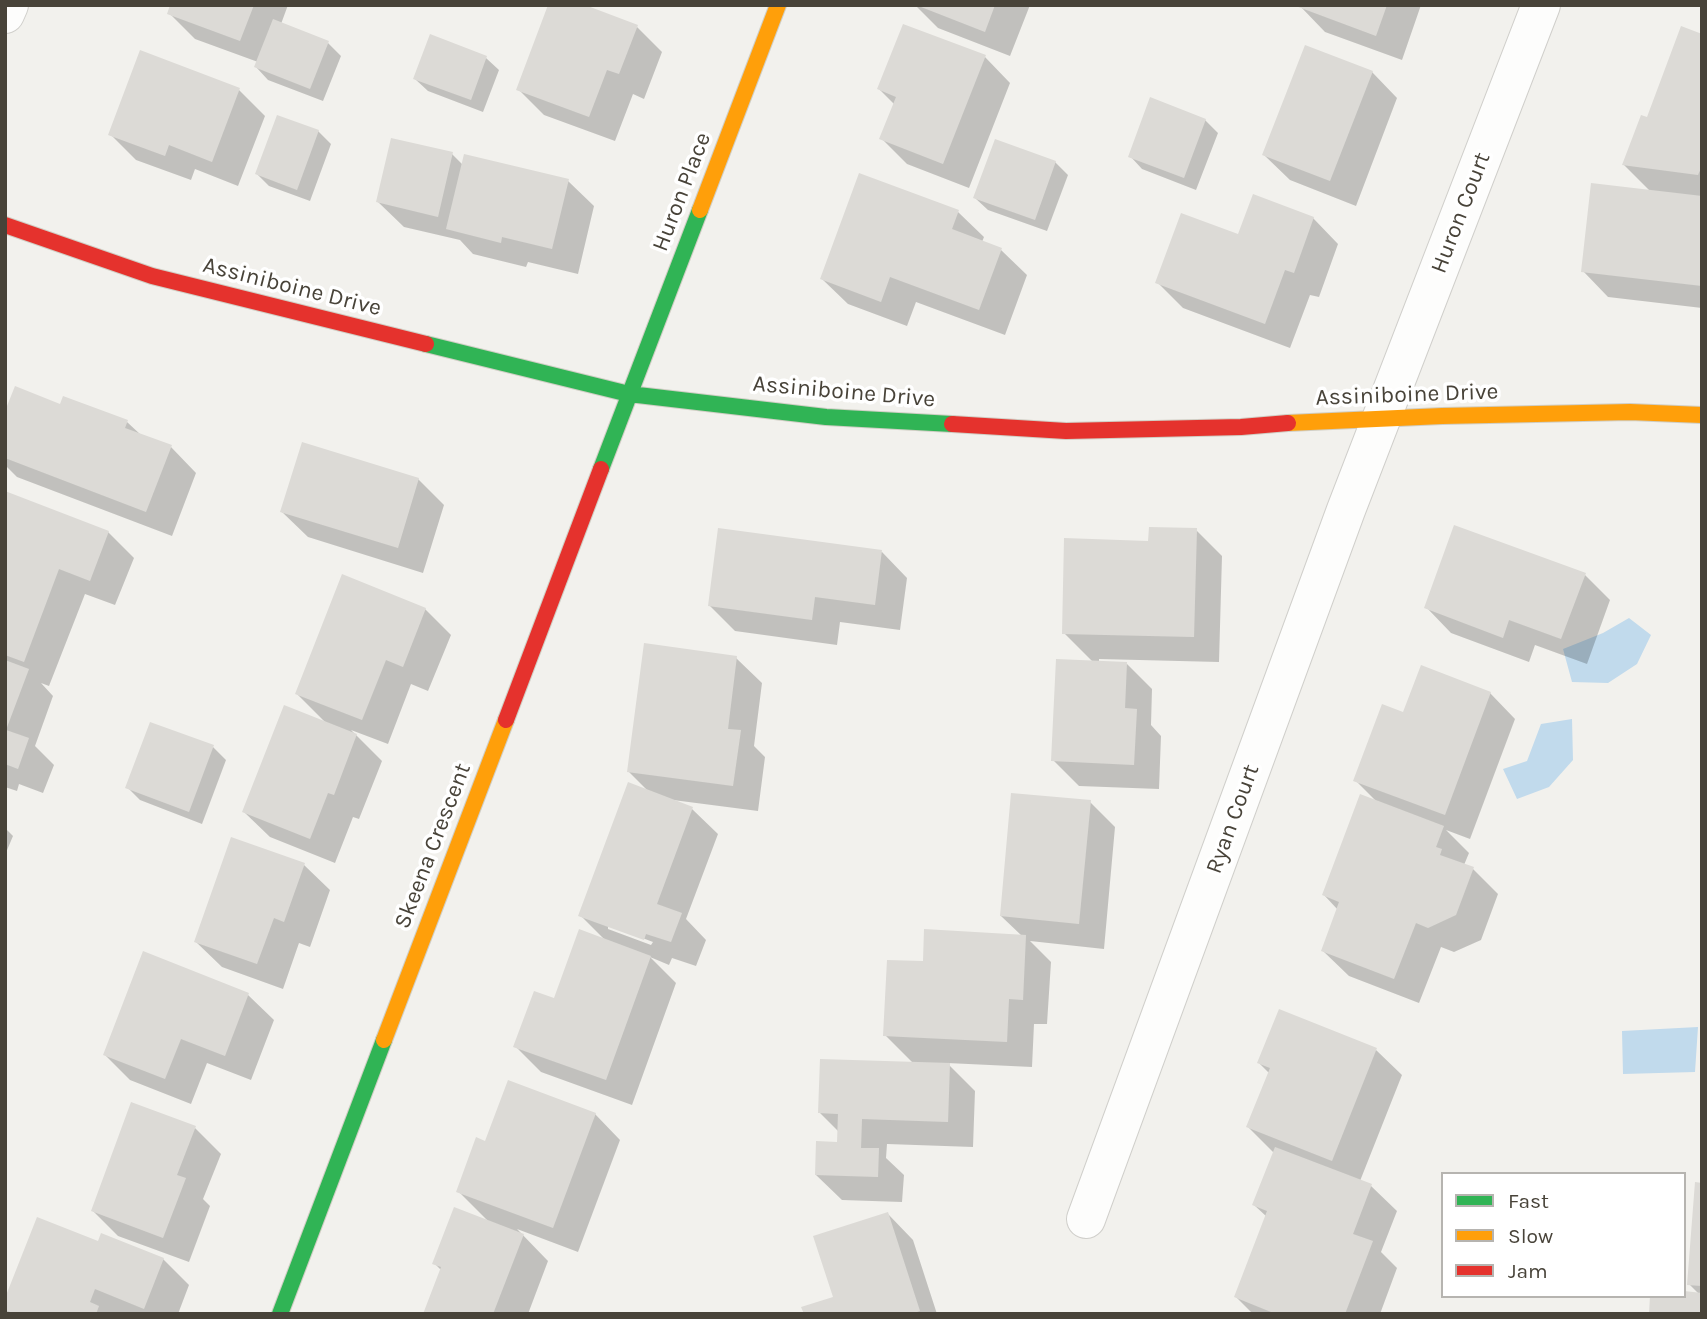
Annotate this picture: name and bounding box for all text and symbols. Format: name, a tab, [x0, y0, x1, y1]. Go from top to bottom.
street label: Huron Place	[647, 129, 717, 255]
street label: Huron Court	[1425, 149, 1497, 277]
street label: Assiniboine Drive	[200, 251, 384, 323]
street label: Assiniboine Drive	[752, 370, 936, 414]
street label: Assiniboine Drive	[1315, 378, 1499, 412]
street label: Skeena Crescent	[389, 759, 477, 933]
street label: Ryan Court	[1200, 761, 1266, 877]
legend	[1441, 1172, 1686, 1298]
text: Fast	[1508, 1189, 1549, 1213]
text: Slow	[1508, 1224, 1553, 1248]
text: Jam	[1508, 1259, 1548, 1283]

